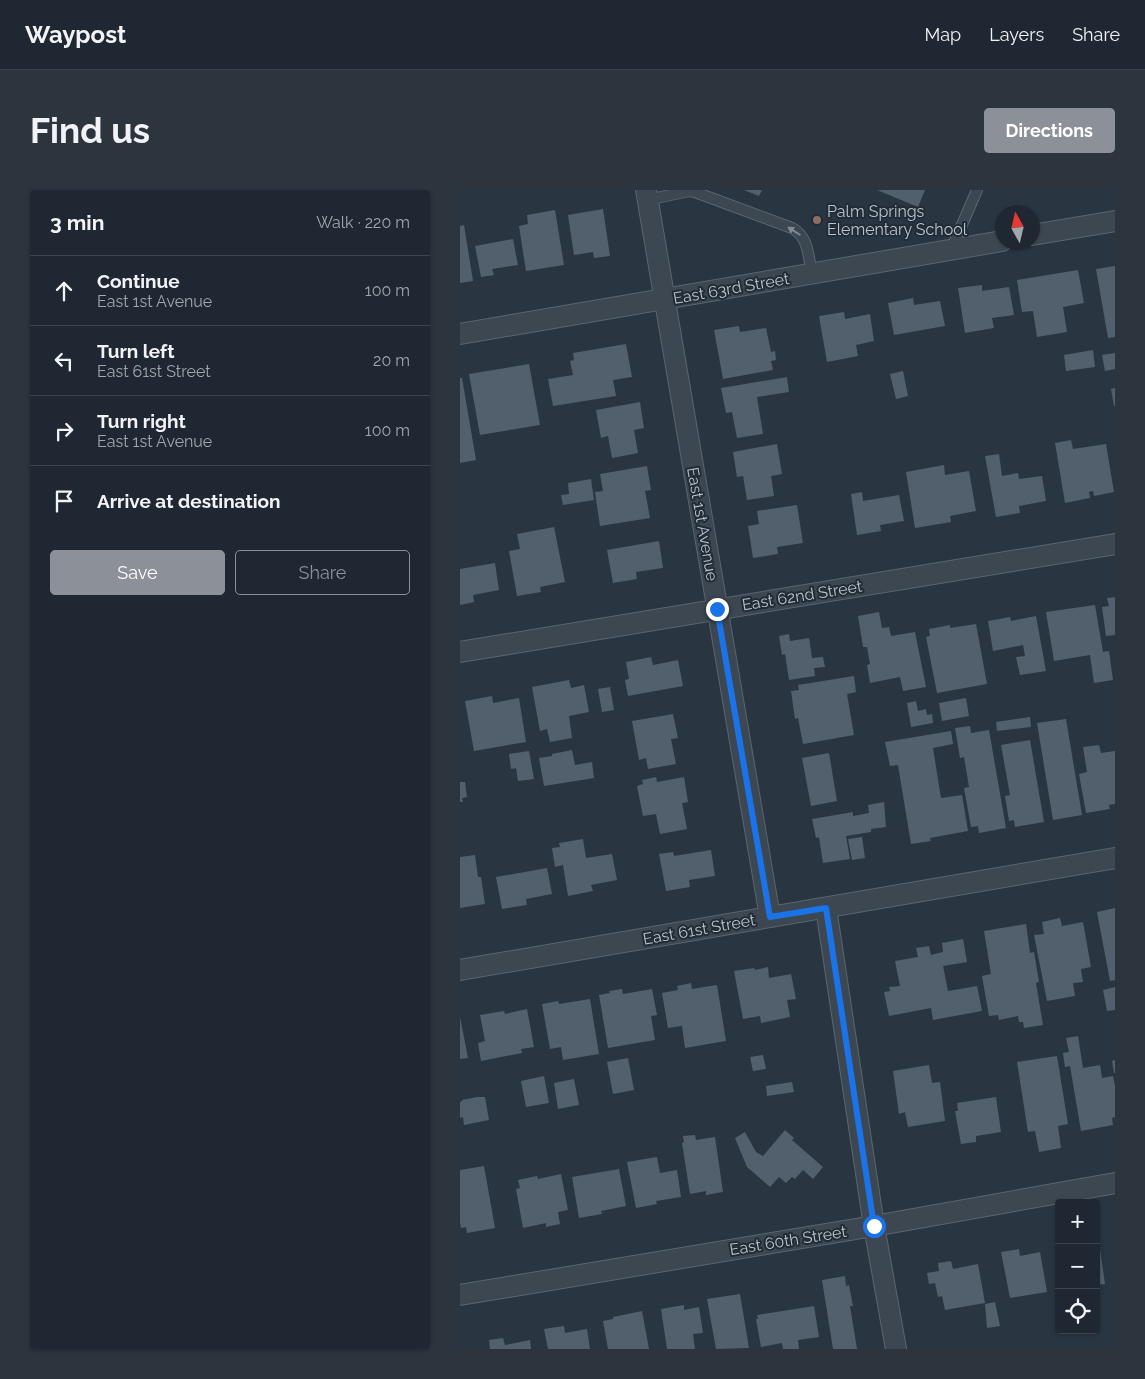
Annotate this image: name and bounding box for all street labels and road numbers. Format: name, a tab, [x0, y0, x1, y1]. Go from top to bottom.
street label: East 63rd Street	[672, 269, 791, 308]
street label: East 1st Avenue	[683, 466, 722, 582]
street label: East 62nd Street	[741, 577, 864, 614]
street label: East 61st Street	[641, 910, 757, 949]
street label: East 60th Street	[728, 1222, 849, 1259]

